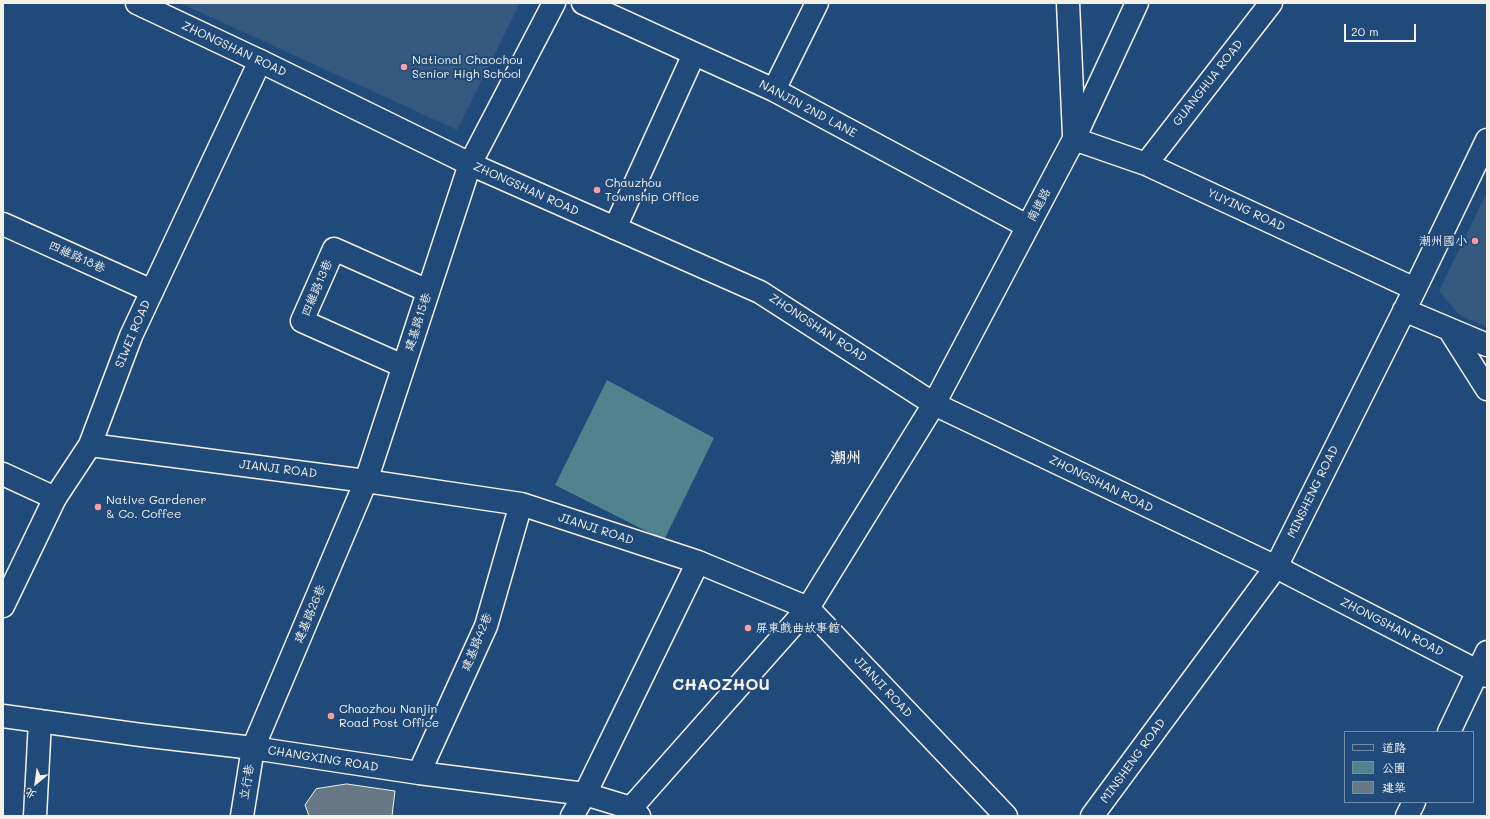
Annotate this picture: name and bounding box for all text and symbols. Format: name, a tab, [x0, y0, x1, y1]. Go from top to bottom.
scale bar	[1346, 16, 1418, 42]
street label: ZHONGSHAN ROAD	[179, 18, 289, 80]
text: 20 m	[1351, 23, 1379, 39]
street label: GUANGHUA ROAD	[1170, 37, 1246, 129]
place label: National Chaochou Senior High School	[412, 53, 523, 81]
marker: National Chaochou Senior High School	[399, 62, 409, 72]
street label: NANJIN 2ND LANE	[757, 77, 859, 141]
street label: ZHONGSHAN ROAD	[471, 159, 581, 219]
place label: Chauzhou Township Office	[605, 176, 699, 204]
marker: Chauzhou Township Office	[592, 185, 602, 195]
street label: 南進路	[1024, 186, 1054, 224]
street label: YUYING ROAD	[1205, 186, 1287, 234]
place label: 潮州國小	[1419, 234, 1467, 248]
marker: 潮州國小	[1470, 236, 1480, 246]
street label: 四維路18巷	[46, 238, 108, 276]
street label: 四維路13巷	[299, 257, 335, 319]
street label: 建基路15巷	[402, 291, 434, 353]
street label: ZHONGSHAN ROAD	[766, 291, 870, 365]
street label: SIWEI ROAD	[112, 298, 154, 370]
street label: MINSHENG ROAD	[1284, 443, 1342, 541]
district label: 潮州	[830, 448, 862, 468]
street label: ZHONGSHAN ROAD	[1047, 453, 1155, 515]
street label: JIANJI ROAD	[238, 457, 318, 481]
place label: Native Gardener & Co. Coffee	[106, 493, 206, 521]
marker: Native Gardener & Co. Coffee	[93, 502, 103, 512]
street label: JIANJI ROAD	[556, 510, 636, 548]
street label: 建基路26巷	[291, 583, 329, 645]
street label: ZHONGSHAN ROAD	[1338, 595, 1446, 659]
street label: 建基路42巷	[459, 611, 495, 673]
place label: 屏東戲曲故事館	[756, 621, 840, 635]
marker: 屏東戲曲故事館	[743, 623, 753, 633]
street label: JIANJI ROAD	[851, 653, 915, 721]
district label: CHAOZHOU	[668, 675, 774, 695]
place label: Chaozhou Nanjin Road Post Office	[339, 702, 439, 730]
marker: Chaozhou Nanjin Road Post Office	[326, 711, 336, 721]
street label: MINSHENG ROAD	[1097, 716, 1169, 806]
legend	[1344, 731, 1474, 803]
text: 道路	[1382, 739, 1406, 755]
street label: CHANGXING ROAD	[267, 743, 379, 775]
text: 公園	[1382, 759, 1406, 775]
north arrow	[16, 763, 56, 803]
street label: 立行巷	[237, 763, 257, 801]
text: 建築	[1382, 779, 1406, 795]
text: 北	[21, 785, 38, 803]

